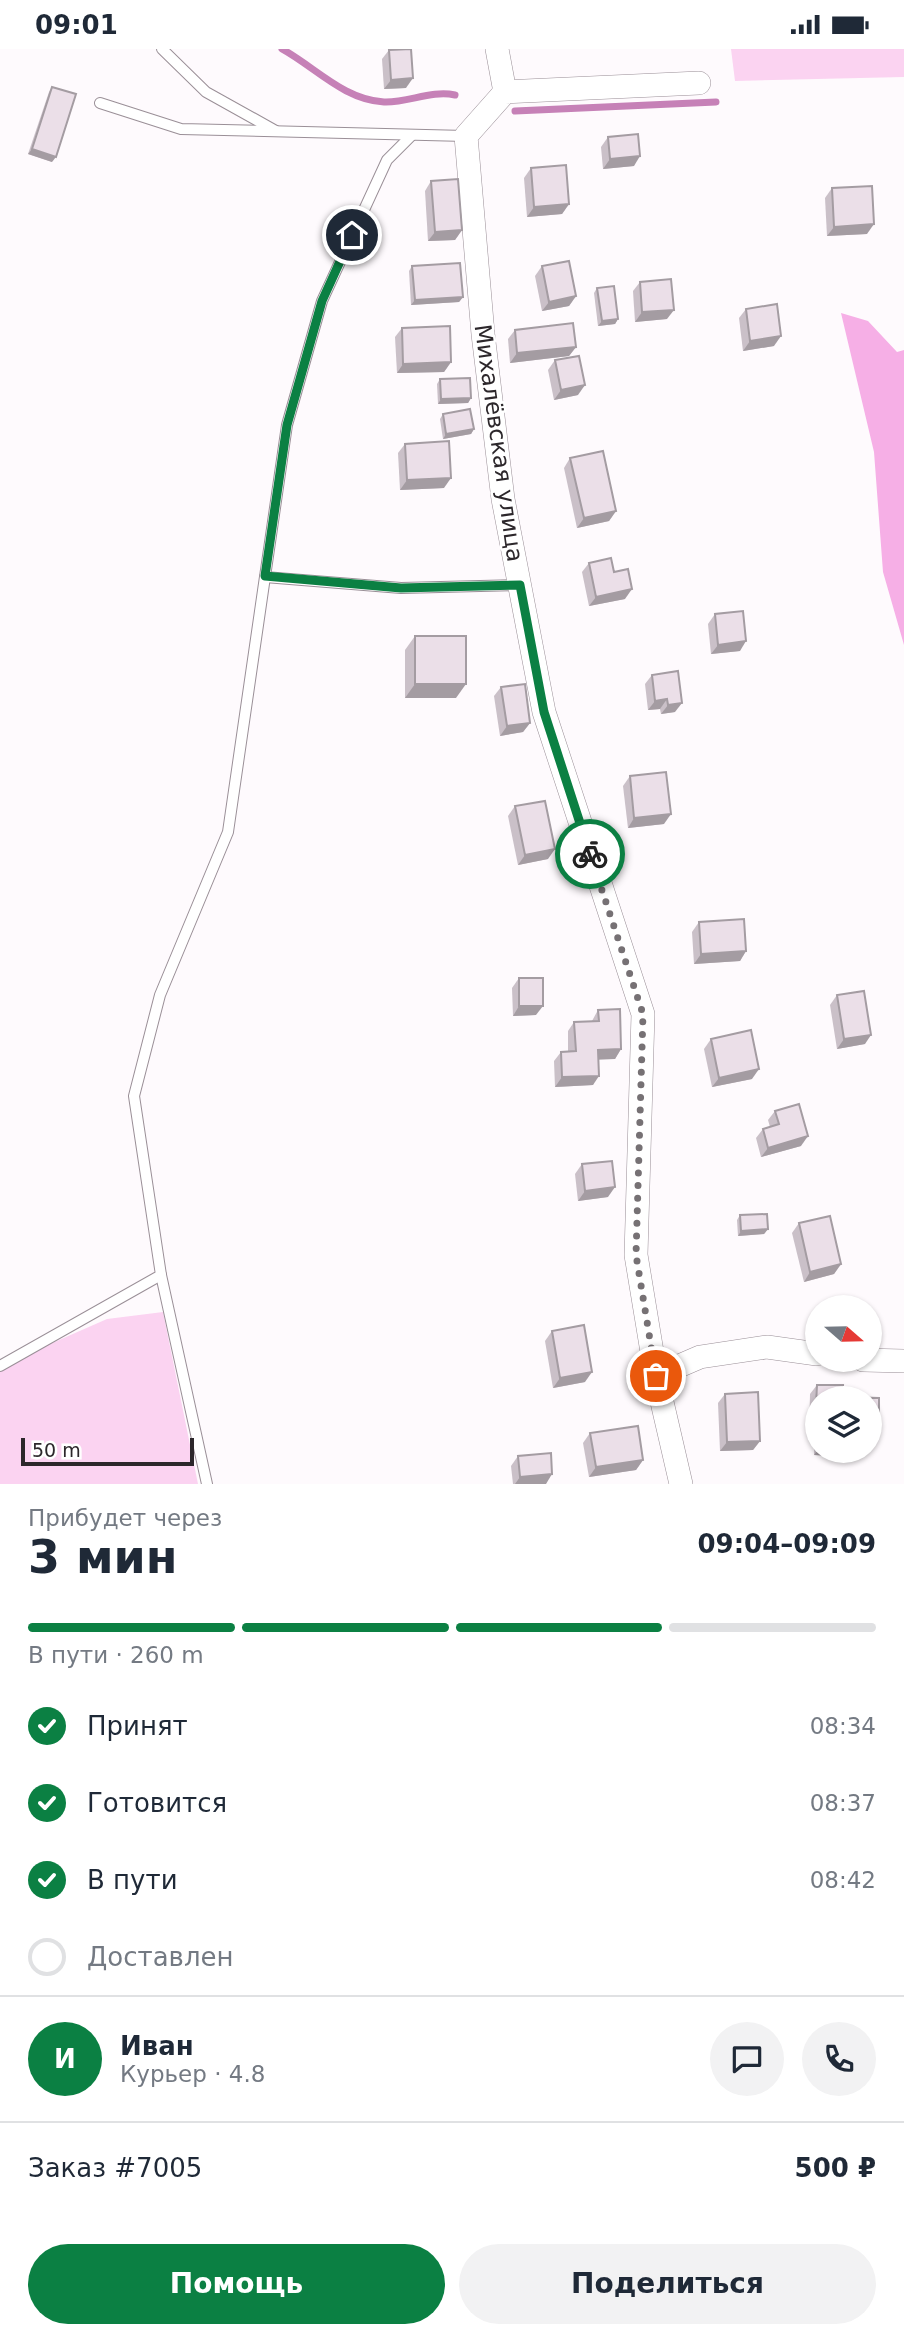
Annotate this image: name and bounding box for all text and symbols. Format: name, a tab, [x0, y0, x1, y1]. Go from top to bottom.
text: 09:01	[35, 10, 118, 40]
pin	[322, 205, 382, 265]
icon: home	[333, 216, 371, 254]
street label: Михалёвская улица	[469, 323, 529, 563]
courier	[555, 819, 625, 889]
icon: bike	[571, 835, 609, 873]
north arrow	[805, 1295, 882, 1372]
map controls	[805, 1295, 882, 1463]
pin	[626, 1346, 686, 1406]
icon: bag	[637, 1357, 675, 1395]
button: layers	[805, 1386, 882, 1463]
scale bar	[21, 1435, 194, 1467]
text: 50 m	[32, 1439, 81, 1461]
text: Прибудет через	[28, 1505, 222, 1531]
text: 09:04–09:09	[697, 1529, 876, 1559]
text: 3 мин	[28, 1530, 178, 1584]
text: В пути · 260 m	[28, 1642, 204, 1668]
icon: check	[28, 1707, 66, 1745]
text: Принят	[87, 1711, 188, 1741]
text: 08:34	[810, 1713, 876, 1739]
icon: check	[28, 1784, 66, 1822]
text: Готовится	[87, 1788, 227, 1818]
text: 08:37	[810, 1790, 876, 1816]
icon: check	[28, 1861, 66, 1899]
text: В пути	[87, 1865, 178, 1895]
text: 08:42	[810, 1867, 876, 1893]
text: Доставлен	[87, 1942, 234, 1972]
button: chat	[710, 2022, 784, 2096]
button: phone	[802, 2022, 876, 2096]
text: Иван	[120, 2031, 194, 2061]
text: И	[54, 2044, 76, 2074]
text: Курьер · 4.8	[120, 2061, 265, 2087]
text: Заказ #7005	[28, 2153, 202, 2183]
text: 500 ₽	[795, 2153, 876, 2183]
button: Помощь	[28, 2244, 445, 2324]
button: Поделиться	[459, 2244, 876, 2324]

